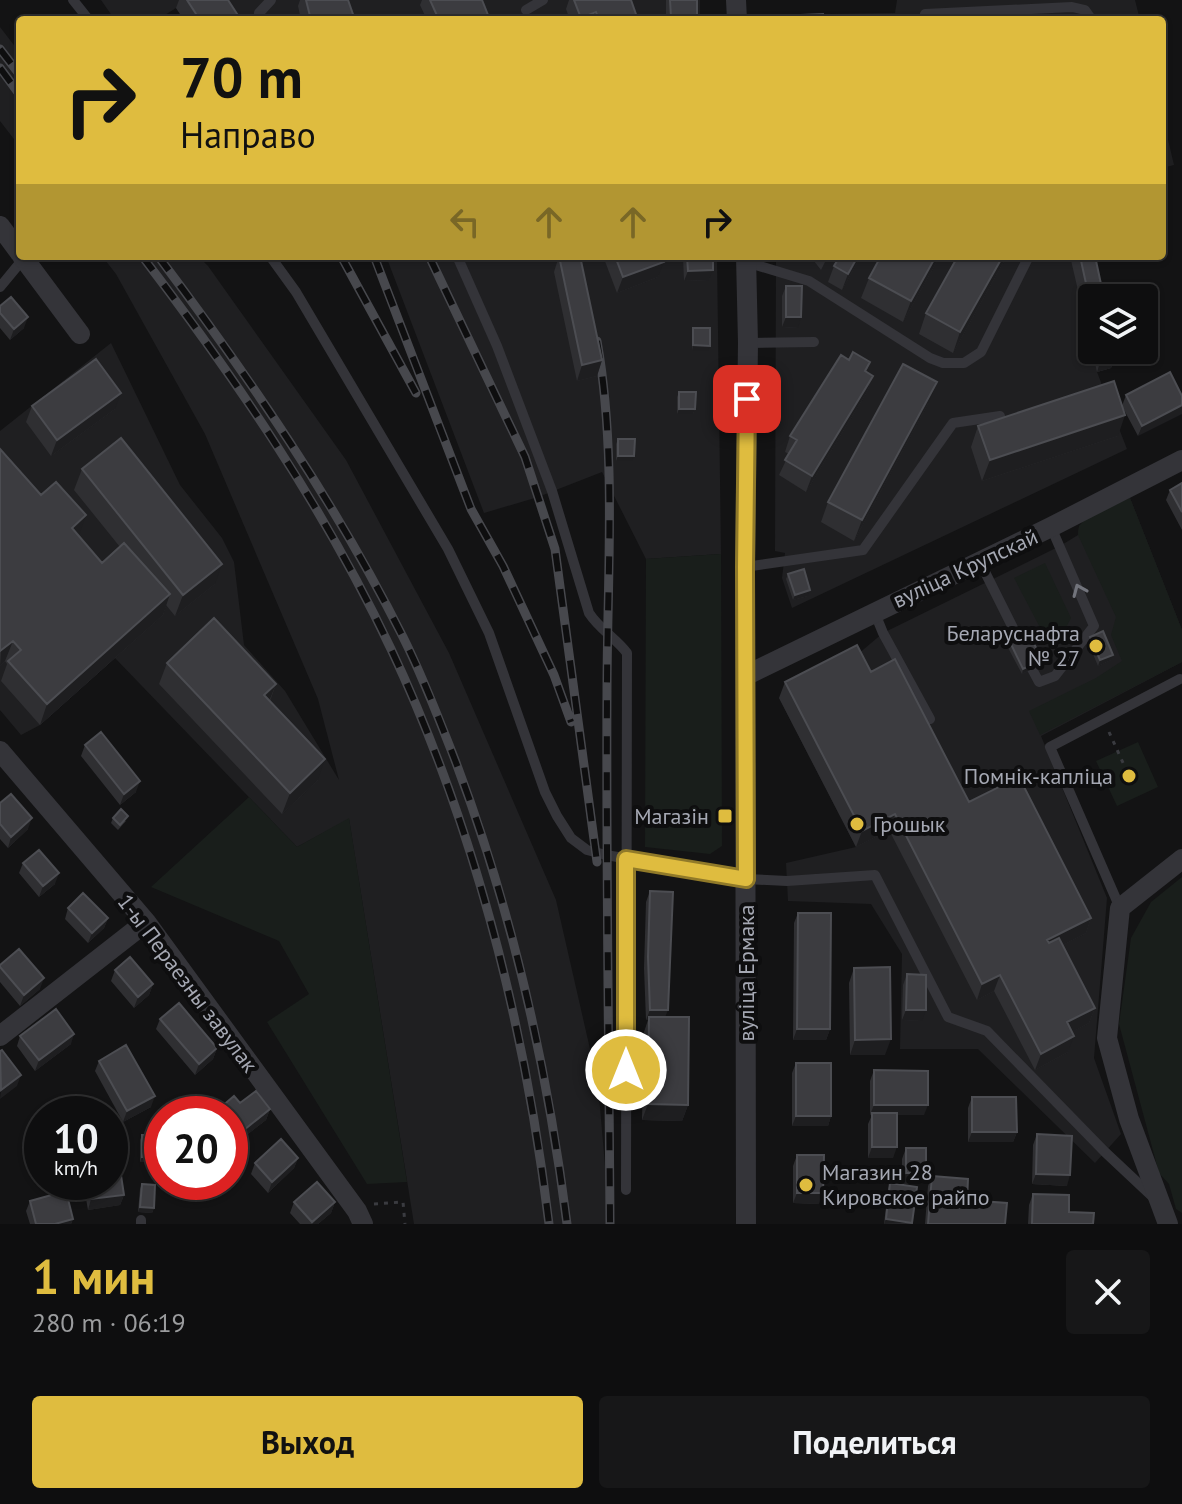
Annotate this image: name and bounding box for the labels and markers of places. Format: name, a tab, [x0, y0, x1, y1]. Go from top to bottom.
pin	[713, 365, 781, 433]
place label: Беларуснафта № 27	[946, 619, 1080, 672]
marker: Беларуснафта № 27	[1087, 637, 1105, 655]
place label: Помнік-капліца	[964, 762, 1113, 790]
marker: Помнік-капліца	[1120, 767, 1138, 785]
place label: Магазін	[634, 802, 709, 830]
marker: Магазін	[716, 807, 734, 825]
place label: Грошык	[873, 810, 946, 838]
marker: Грошык	[848, 815, 866, 833]
place label: Магазин 28 Кировское райпо	[822, 1158, 990, 1211]
marker: Магазин 28 Кировское райпо	[797, 1176, 815, 1194]

